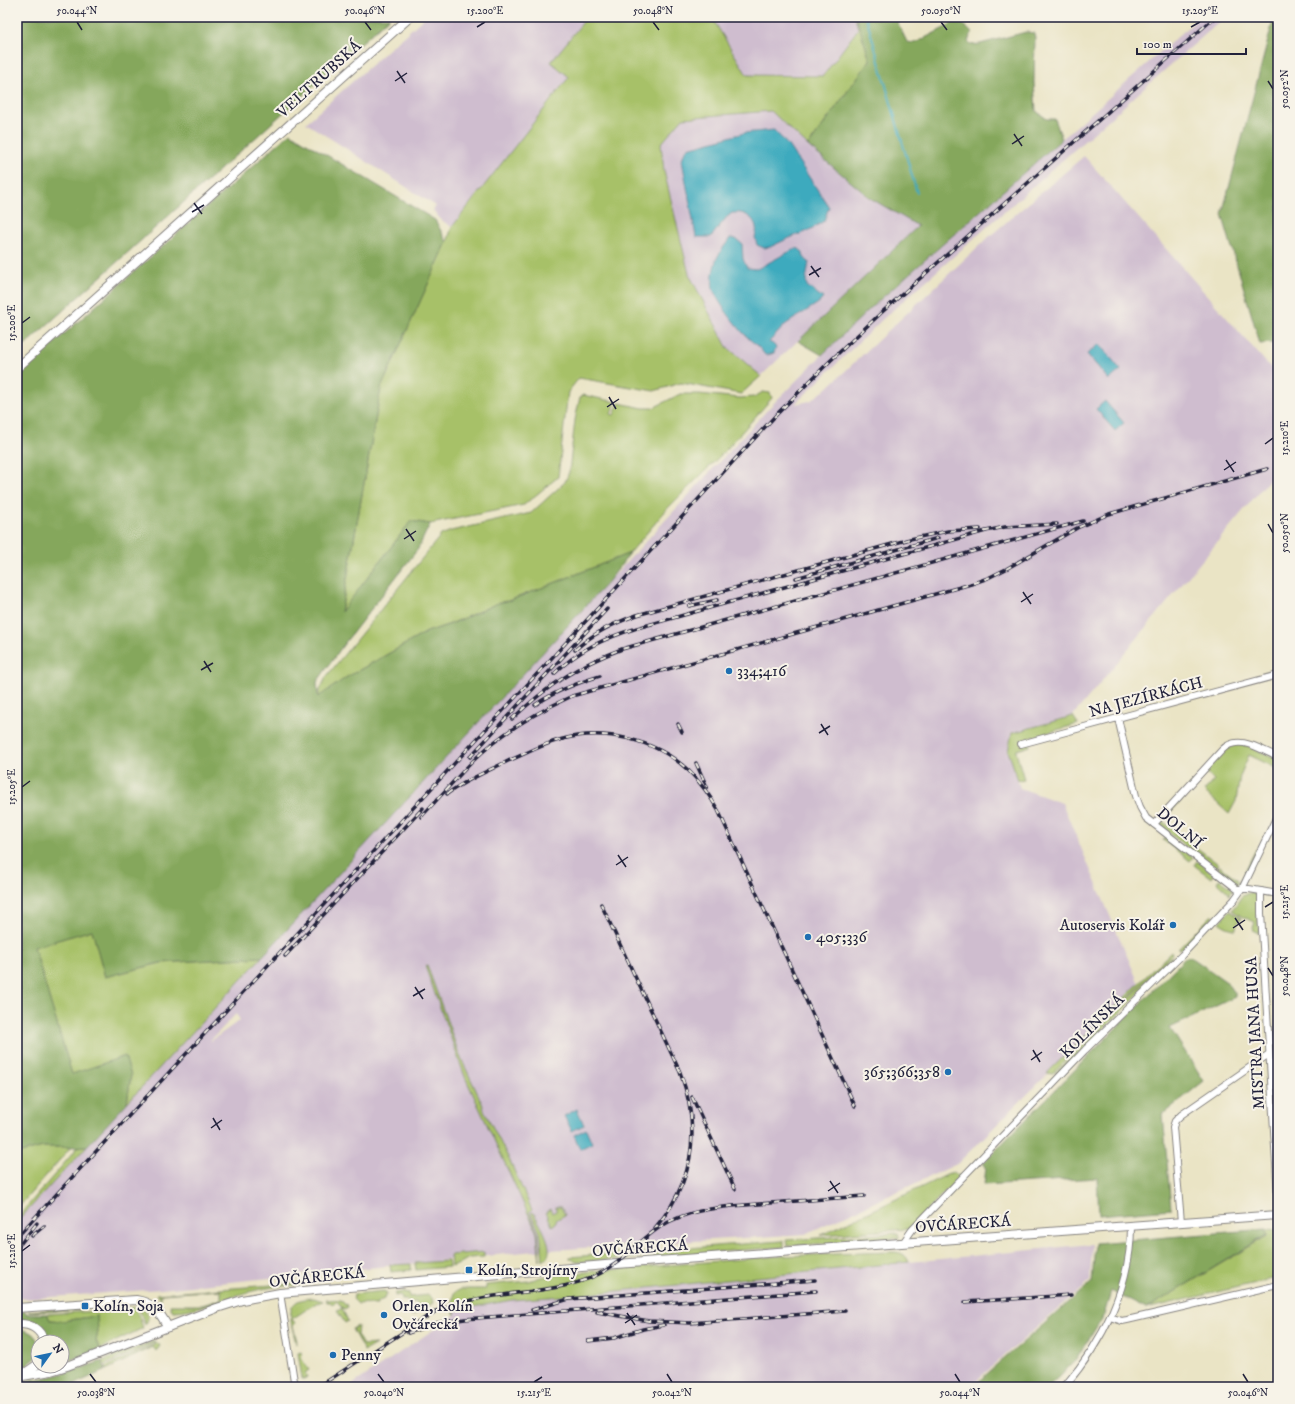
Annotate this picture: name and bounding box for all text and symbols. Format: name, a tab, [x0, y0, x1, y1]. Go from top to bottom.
text: 50.044°N	[57, 5, 98, 17]
text: 50.046°N	[345, 5, 385, 17]
text: 15.200°E	[467, 5, 503, 17]
text: 50.048°N	[633, 5, 673, 17]
text: 50.050°N	[921, 5, 961, 17]
text: 15.205°E	[1182, 5, 1218, 17]
scale bar	[1137, 30, 1246, 56]
street label: VELTRUBSKÁ	[272, 35, 366, 123]
text: 100 m	[1143, 37, 1172, 52]
text: 50.052°N	[1279, 69, 1291, 109]
text: 15.200°E	[6, 305, 18, 341]
text: 15.210°E	[1279, 421, 1291, 455]
text: 50.050°N	[1279, 513, 1291, 553]
place label: 334;416	[737, 661, 787, 681]
marker: 334;416	[724, 666, 734, 676]
street label: NA JEZÍRKÁCH	[1087, 672, 1205, 722]
text: 15.205°E	[6, 769, 18, 805]
street label: DOLNÍ	[1153, 803, 1208, 854]
text: 15.215°E	[1279, 885, 1291, 919]
place label: Autoservis Kolář	[1060, 915, 1165, 935]
marker: Autoservis Kolář	[1168, 920, 1178, 930]
place label: 405;336	[816, 927, 867, 947]
marker: 405;336	[803, 932, 813, 942]
street label: MISTRA JANA HUSA	[1241, 955, 1269, 1110]
text: 50.048°N	[1279, 956, 1291, 996]
street label: KOLÍNSKÁ	[1056, 989, 1129, 1062]
place label: 365;366;358	[864, 1062, 940, 1082]
marker: 365;366;358	[943, 1067, 953, 1077]
street label: OVČÁRECKÁ	[914, 1211, 1012, 1237]
text: 15.210°E	[6, 1234, 18, 1268]
street label: OVČÁRECKÁ	[591, 1235, 689, 1261]
place label: Kolín, Strojírny	[477, 1260, 578, 1280]
street label: OVČÁRECKÁ	[268, 1262, 367, 1292]
marker: Kolín, Strojírny	[464, 1265, 474, 1275]
place label: Kolín, Soja	[93, 1296, 164, 1316]
place label: Orlen, Kolín Ovčárecká	[392, 1296, 473, 1334]
marker: Kolín, Soja	[80, 1301, 90, 1311]
marker: Orlen, Kolín Ovčárecká	[379, 1310, 389, 1320]
north arrow	[30, 1334, 70, 1374]
text: N	[49, 1341, 66, 1357]
place label: Penny	[341, 1345, 381, 1365]
marker: Penny	[328, 1350, 338, 1360]
text: 50.038°N	[77, 1387, 115, 1399]
text: 50.040°N	[364, 1387, 404, 1399]
text: 15.215°E	[517, 1387, 551, 1399]
text: 50.042°N	[652, 1387, 692, 1399]
text: 50.044°N	[940, 1387, 981, 1399]
text: 50.046°N	[1228, 1387, 1268, 1399]

